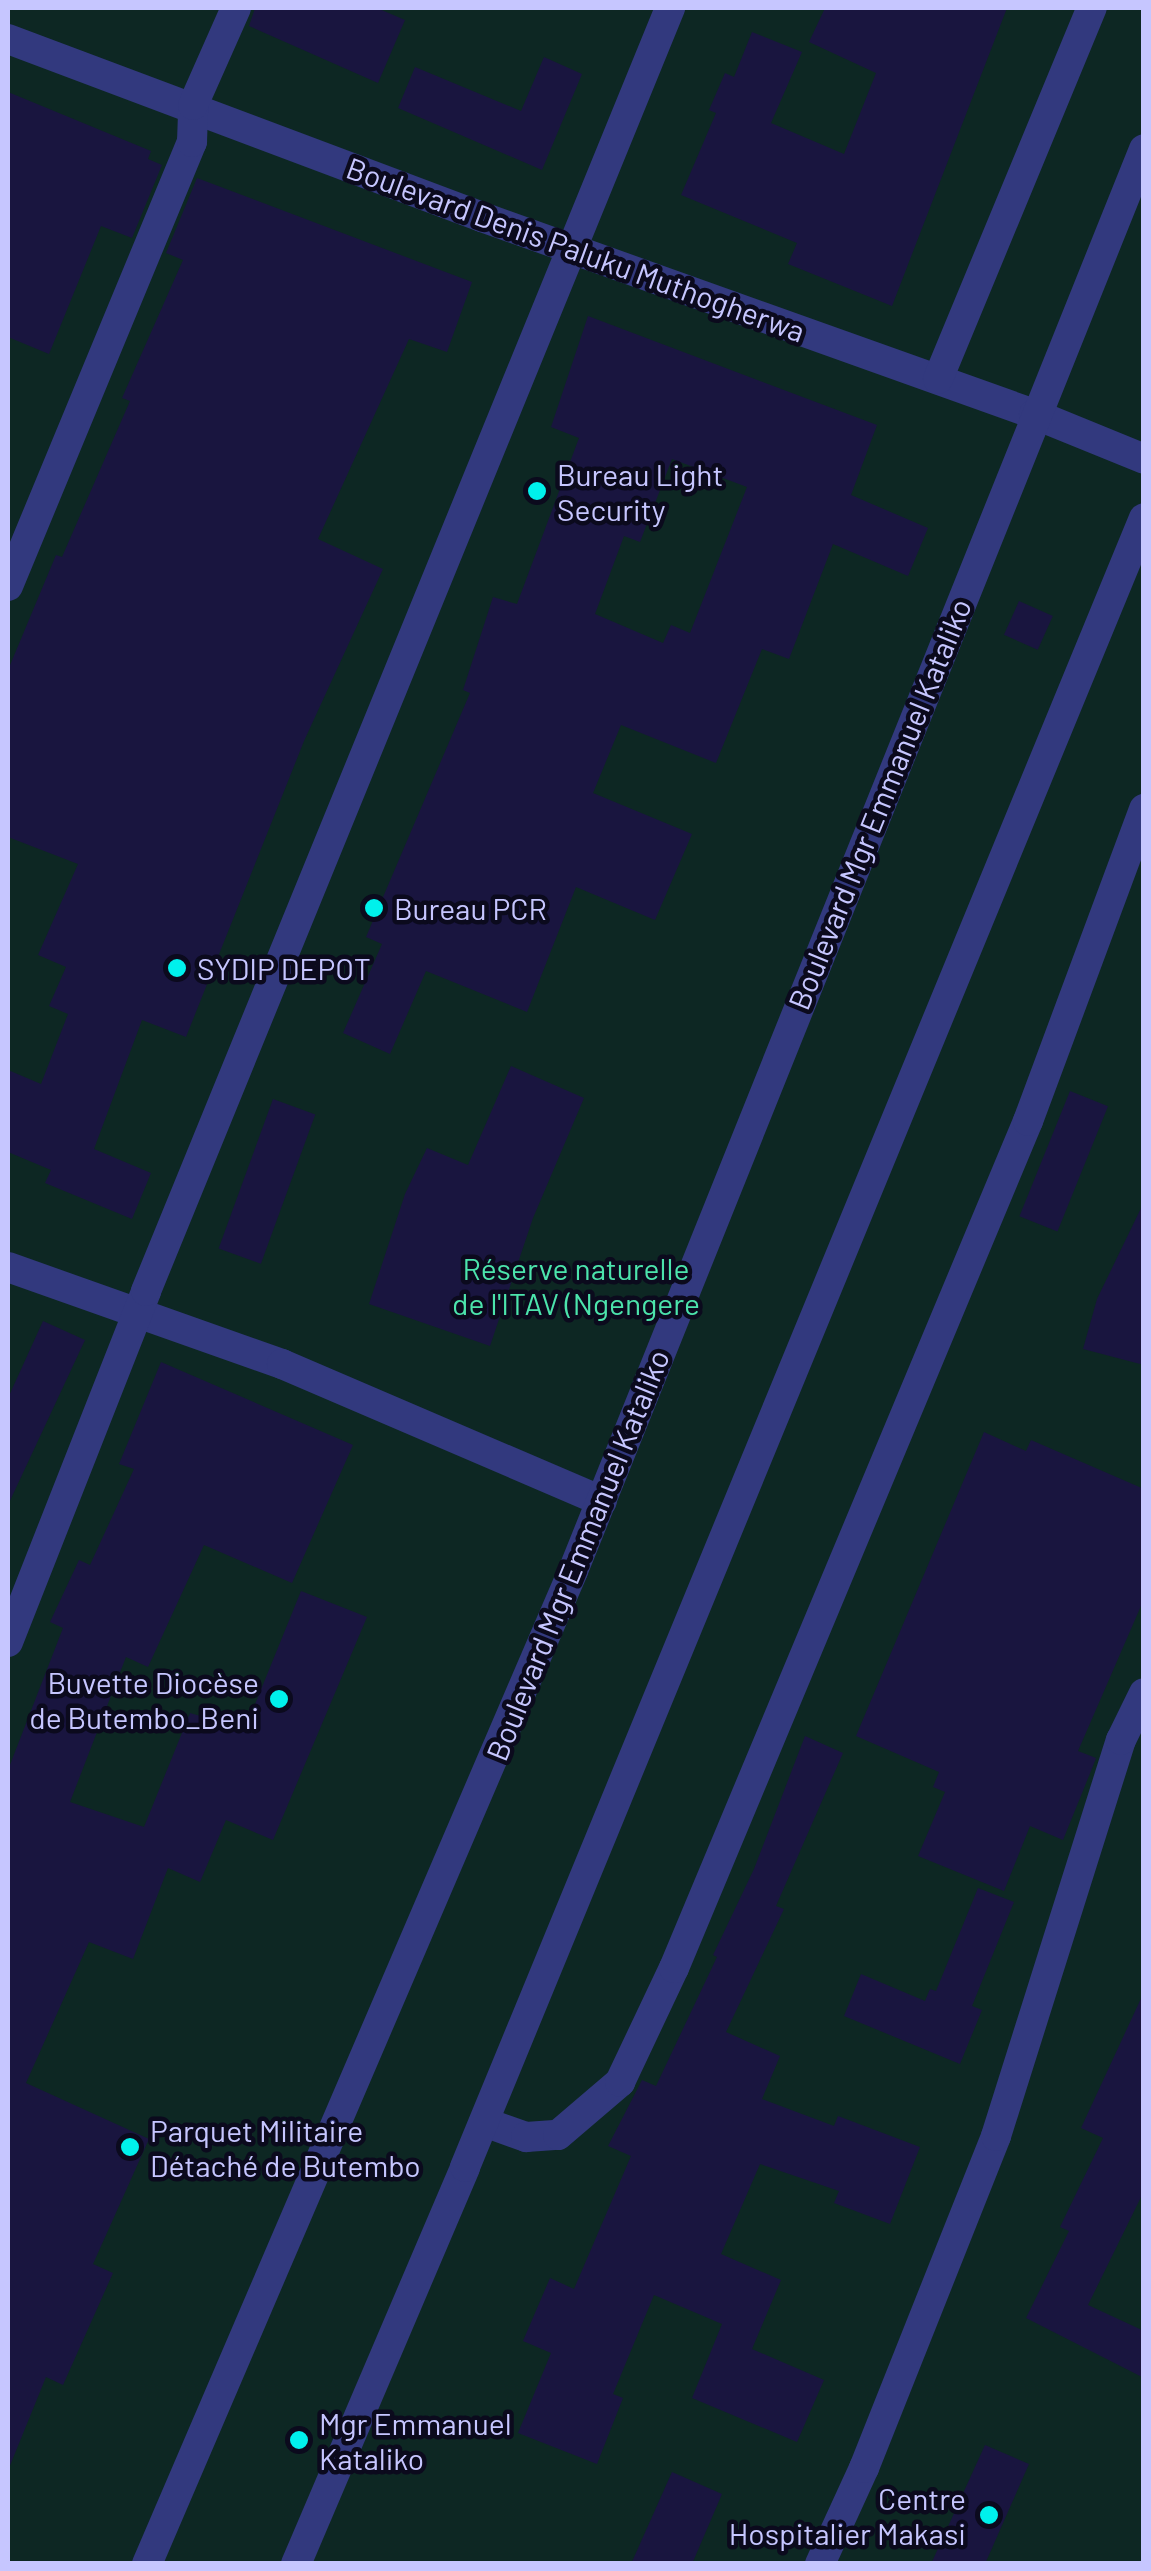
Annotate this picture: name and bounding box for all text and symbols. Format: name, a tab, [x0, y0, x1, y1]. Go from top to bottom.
street label: Boulevard Denis Paluku Muthogherwa	[342, 149, 810, 349]
place label: Bureau Light Security	[557, 456, 723, 526]
marker: Bureau Light Security	[526, 480, 548, 502]
street label: Boulevard Mgr Emmanuel Kataliko	[780, 593, 978, 1015]
place label: Bureau PCR	[394, 890, 547, 926]
marker: Bureau PCR	[363, 897, 385, 919]
place label: SYDIP DEPOT	[197, 950, 371, 986]
marker: SYDIP DEPOT	[166, 957, 188, 979]
park label: Réserve naturelle de l'ITAV (Ngengere	[452, 1250, 700, 1320]
street label: Boulevard Mgr Emmanuel Kataliko	[478, 1344, 676, 1766]
place label: Buvette Diocèse de Butembo_Beni	[29, 1664, 259, 1734]
marker: Buvette Diocèse de Butembo_Beni	[268, 1688, 290, 1710]
place label: Parquet Militaire Détaché de Butembo	[150, 2112, 421, 2182]
marker: Parquet Militaire Détaché de Butembo	[119, 2136, 141, 2158]
place label: Mgr Emmanuel Kataliko	[319, 2405, 512, 2476]
marker: Mgr Emmanuel Kataliko	[288, 2429, 310, 2451]
place label: Centre Hospitalier Makasi	[729, 2480, 966, 2550]
marker: Centre Hospitalier Makasi	[976, 2502, 1002, 2528]

